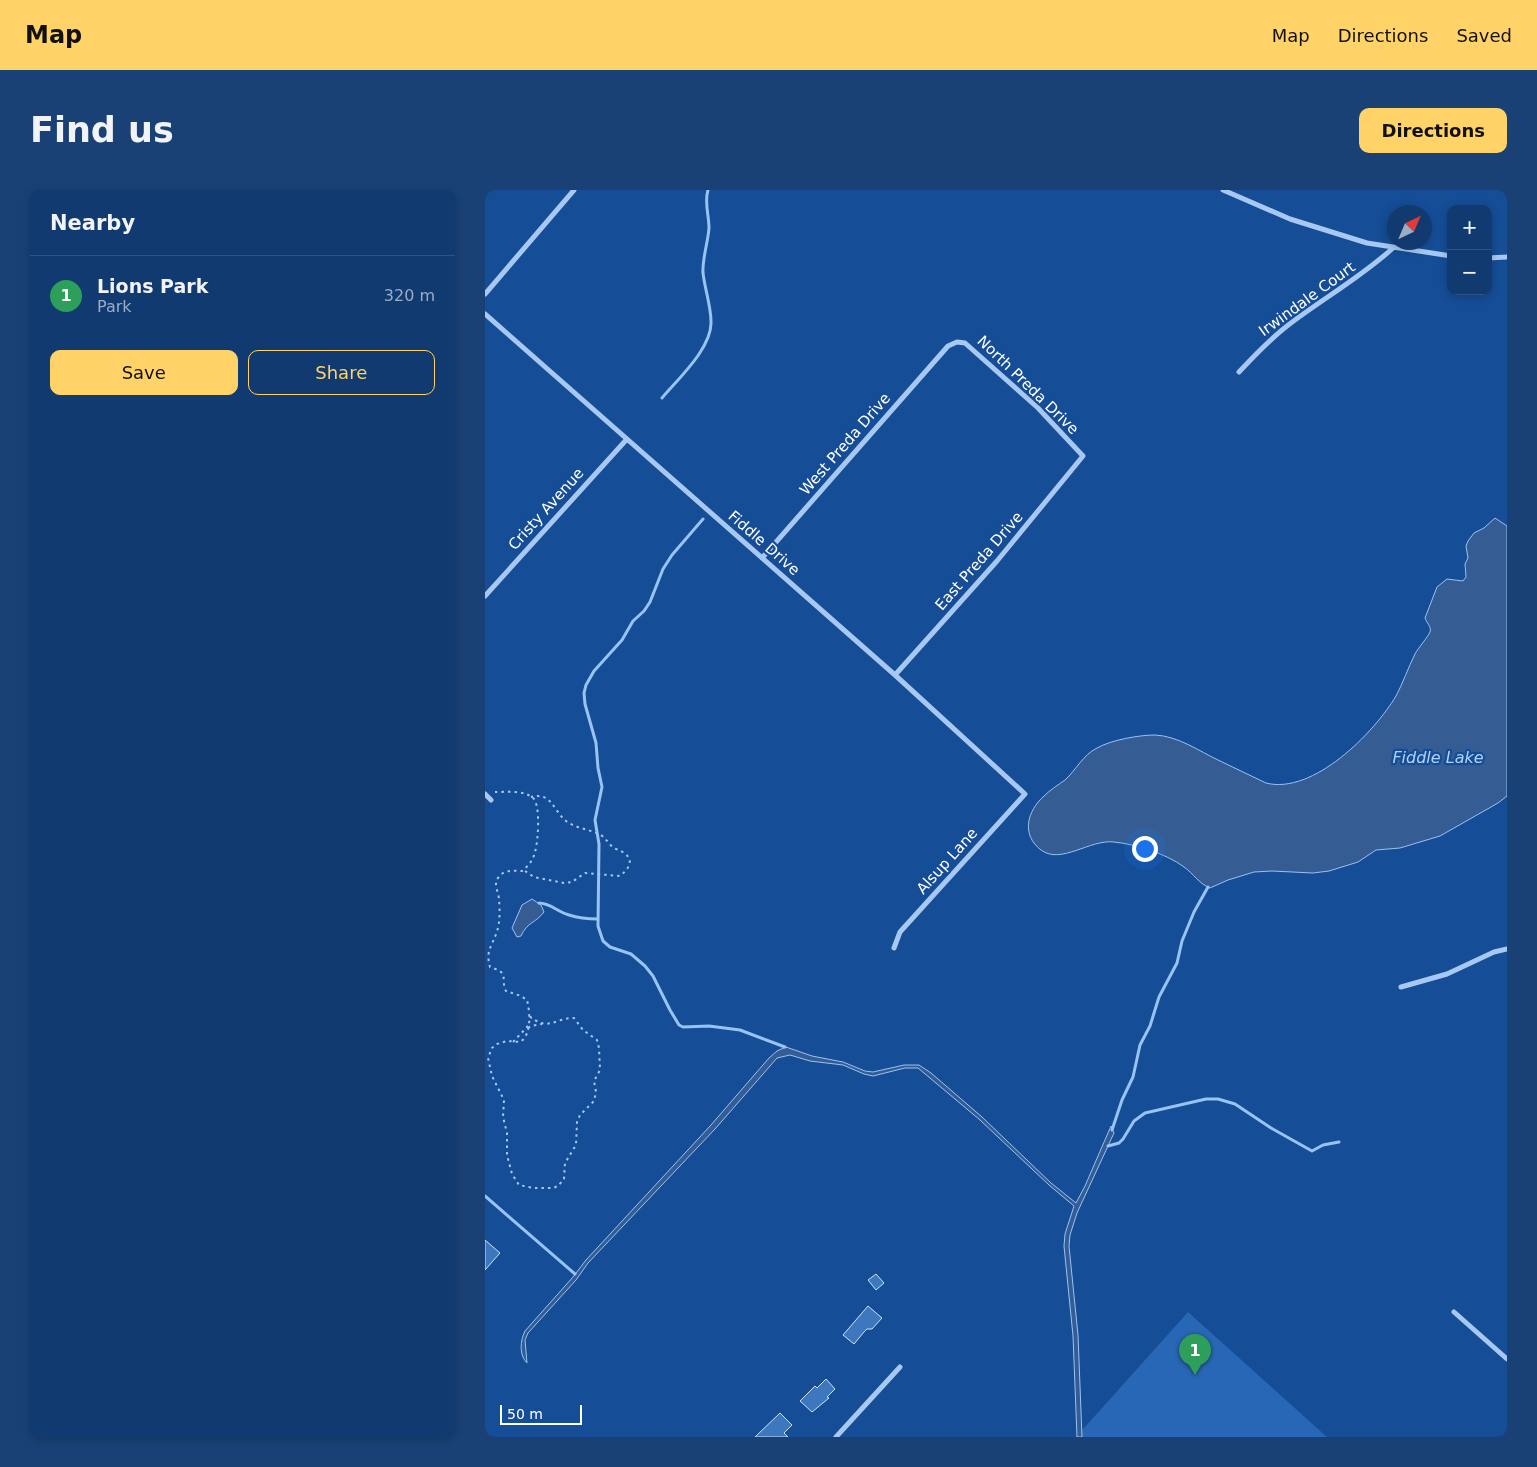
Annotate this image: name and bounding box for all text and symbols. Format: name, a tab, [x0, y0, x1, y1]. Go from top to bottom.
text: Map	[25, 21, 82, 49]
text: Map	[1272, 25, 1310, 46]
text: Directions	[1338, 25, 1428, 46]
text: Saved	[1456, 25, 1512, 46]
button: Directions	[1359, 108, 1507, 153]
text: Find us	[30, 110, 174, 150]
north arrow	[1387, 205, 1432, 250]
map controls	[1447, 205, 1492, 295]
button: +	[1447, 205, 1492, 250]
text: Nearby	[50, 211, 135, 235]
button: −	[1447, 250, 1492, 295]
street label: Irwindale Court	[1255, 258, 1359, 340]
text: Lions Park	[97, 275, 208, 297]
text: 1	[60, 286, 72, 305]
text: 320 m	[384, 286, 435, 305]
text: Park	[97, 297, 132, 316]
street label: North Preda Drive	[974, 332, 1082, 438]
button: Save	[50, 350, 238, 395]
button: Share	[248, 350, 435, 395]
street label: West Preda Drive	[796, 389, 894, 499]
street label: Cristy Avenue	[505, 464, 587, 554]
street label: Fiddle Drive	[725, 507, 803, 579]
street label: East Preda Drive	[931, 508, 1027, 614]
water label: Fiddle Lake	[1392, 748, 1484, 767]
street label: Alsup Lane	[913, 824, 981, 898]
your location	[1132, 836, 1158, 862]
pin: 1	[1179, 1334, 1211, 1375]
scale bar	[500, 1402, 583, 1425]
text: 50 m	[507, 1406, 543, 1422]

